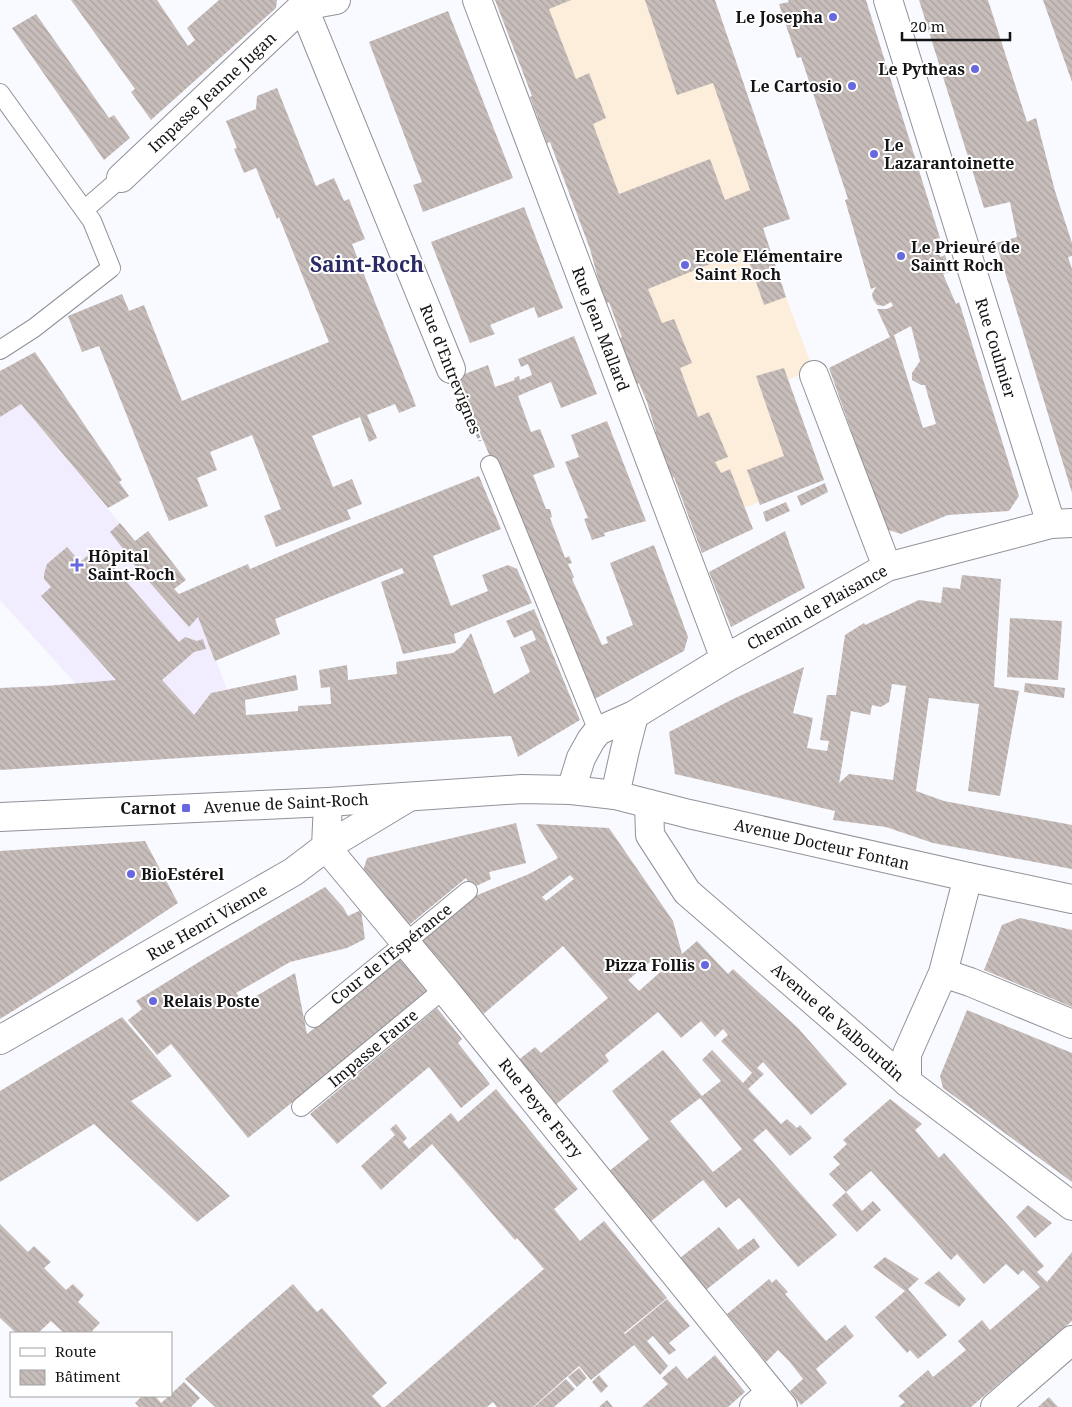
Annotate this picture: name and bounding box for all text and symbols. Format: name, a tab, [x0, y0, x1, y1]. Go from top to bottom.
place label: Le Josepha	[736, 6, 823, 28]
scale bar	[902, 10, 1010, 42]
marker: Le Josepha	[827, 11, 839, 23]
text: 20 m	[910, 16, 945, 36]
street label: Impasse Jeanne Jugan	[143, 27, 281, 157]
place label: Le Pytheas	[878, 58, 965, 80]
marker: Le Pytheas	[969, 63, 981, 75]
place label: Le Cartosio	[750, 75, 842, 97]
marker: Le Cartosio	[846, 80, 858, 92]
place label: Le Lazarantoinette	[884, 134, 1014, 174]
marker: Le Lazarantoinette	[868, 148, 880, 160]
place label: Le Prieuré de Saintt Roch	[911, 236, 1020, 276]
place label: Ecole Elémentaire Saint Roch	[695, 245, 843, 285]
district label: Saint-Roch	[310, 250, 424, 278]
marker: Le Prieuré de Saintt Roch	[895, 250, 907, 262]
marker: Ecole Elémentaire Saint Roch	[679, 259, 691, 271]
street label: Rue Jean Mallard	[567, 264, 635, 394]
street label: Rue Coulmier	[970, 295, 1022, 401]
street label: Rue d'Entrevignes	[415, 301, 487, 437]
place label: Hôpital Saint-Roch	[88, 545, 175, 585]
marker: Hôpital Saint-Roch	[70, 558, 84, 572]
street label: Chemin de Plaisance	[743, 559, 891, 655]
street label: Avenue de Saint-Roch	[203, 788, 369, 818]
place label: Carnot	[120, 797, 177, 819]
marker: Carnot	[180, 802, 192, 814]
street label: Avenue Docteur Fontan	[732, 813, 912, 875]
place label: BioEstérel	[141, 863, 225, 885]
marker: BioEstérel	[125, 868, 137, 880]
street label: Rue Henri Vienne	[143, 879, 271, 965]
street label: Cour de l'Espérance	[326, 898, 456, 1010]
place label: Pizza Follis	[605, 954, 695, 976]
street label: Avenue de Valbourdin	[767, 958, 909, 1086]
marker: Pizza Follis	[699, 959, 711, 971]
place label: Relais Poste	[163, 990, 260, 1012]
marker: Relais Poste	[147, 995, 159, 1007]
street label: Impasse Faure	[323, 1004, 423, 1092]
street label: Rue Peyre Ferry	[494, 1054, 589, 1163]
legend	[10, 1332, 172, 1397]
text: Route	[55, 1341, 96, 1361]
text: Bâtiment	[55, 1366, 121, 1386]

